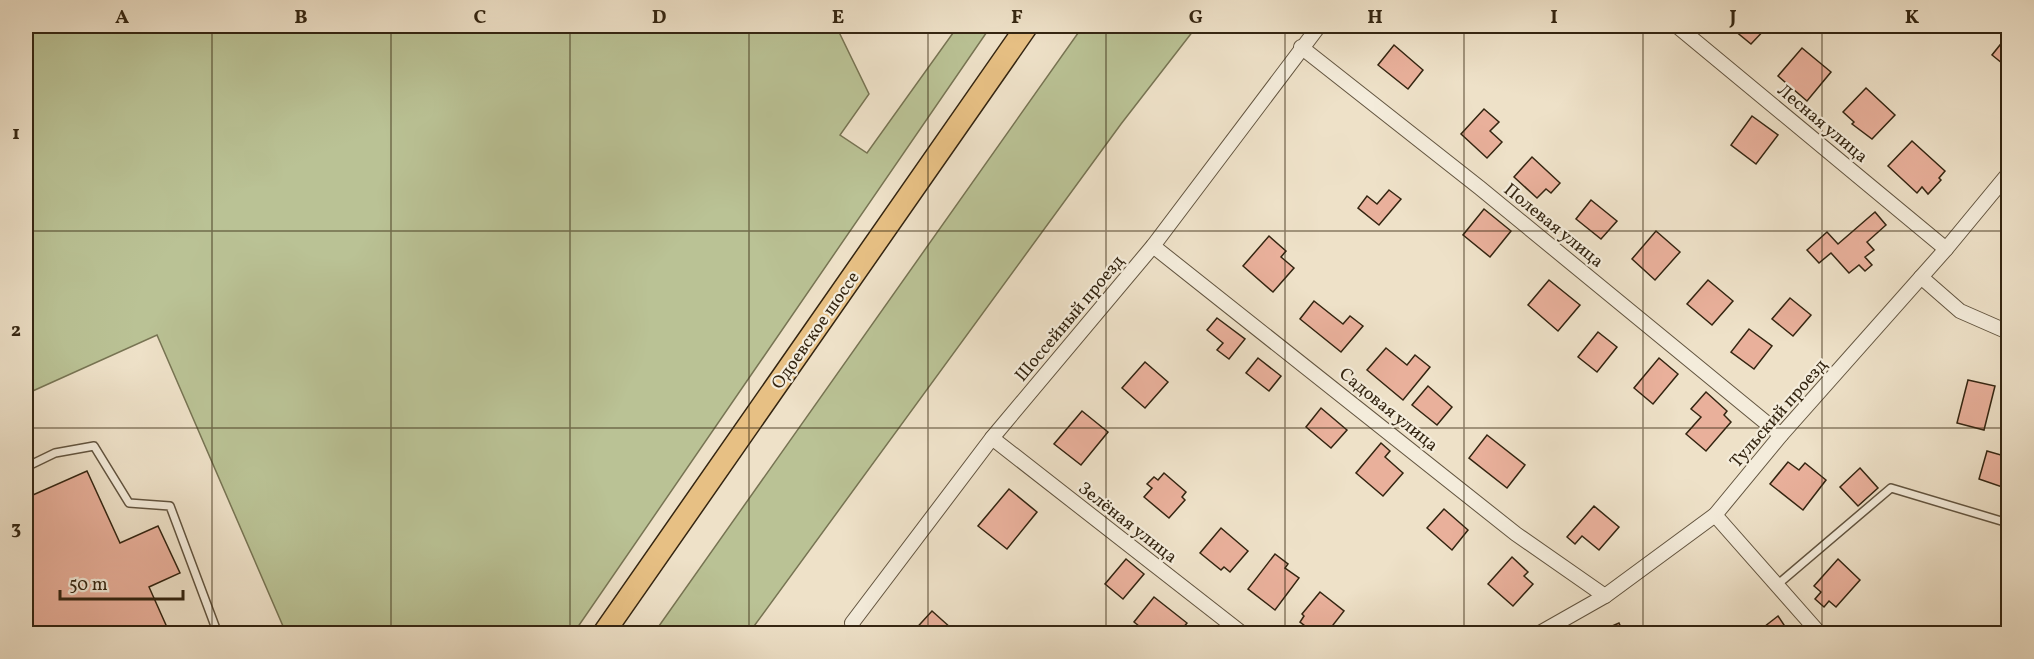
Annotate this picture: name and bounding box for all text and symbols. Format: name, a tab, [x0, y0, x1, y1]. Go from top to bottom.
text: A	[115, 4, 129, 32]
text: B	[294, 4, 308, 32]
text: C	[474, 4, 487, 32]
text: D	[652, 4, 666, 32]
text: E	[832, 4, 844, 32]
text: F	[1011, 4, 1023, 32]
text: G	[1189, 4, 1203, 32]
text: H	[1367, 4, 1383, 32]
text: I	[1550, 4, 1558, 32]
text: J	[1728, 4, 1737, 32]
text: K	[1905, 4, 1920, 32]
street label: Лесная улица	[1771, 79, 1873, 169]
text: 1	[12, 120, 20, 148]
street label: Полевая улица	[1498, 178, 1608, 274]
street label: Шоссейный проезд	[1010, 250, 1131, 388]
street label: Одоевское шоссе	[766, 267, 866, 395]
text: 2	[11, 317, 21, 345]
street label: Тульский проезд	[1725, 354, 1834, 474]
street label: Садовая улица	[1333, 362, 1443, 458]
street label: Зелёная улица	[1072, 477, 1182, 570]
text: 3	[11, 515, 21, 543]
scale bar	[60, 563, 183, 601]
text: 50 m	[69, 573, 108, 598]

